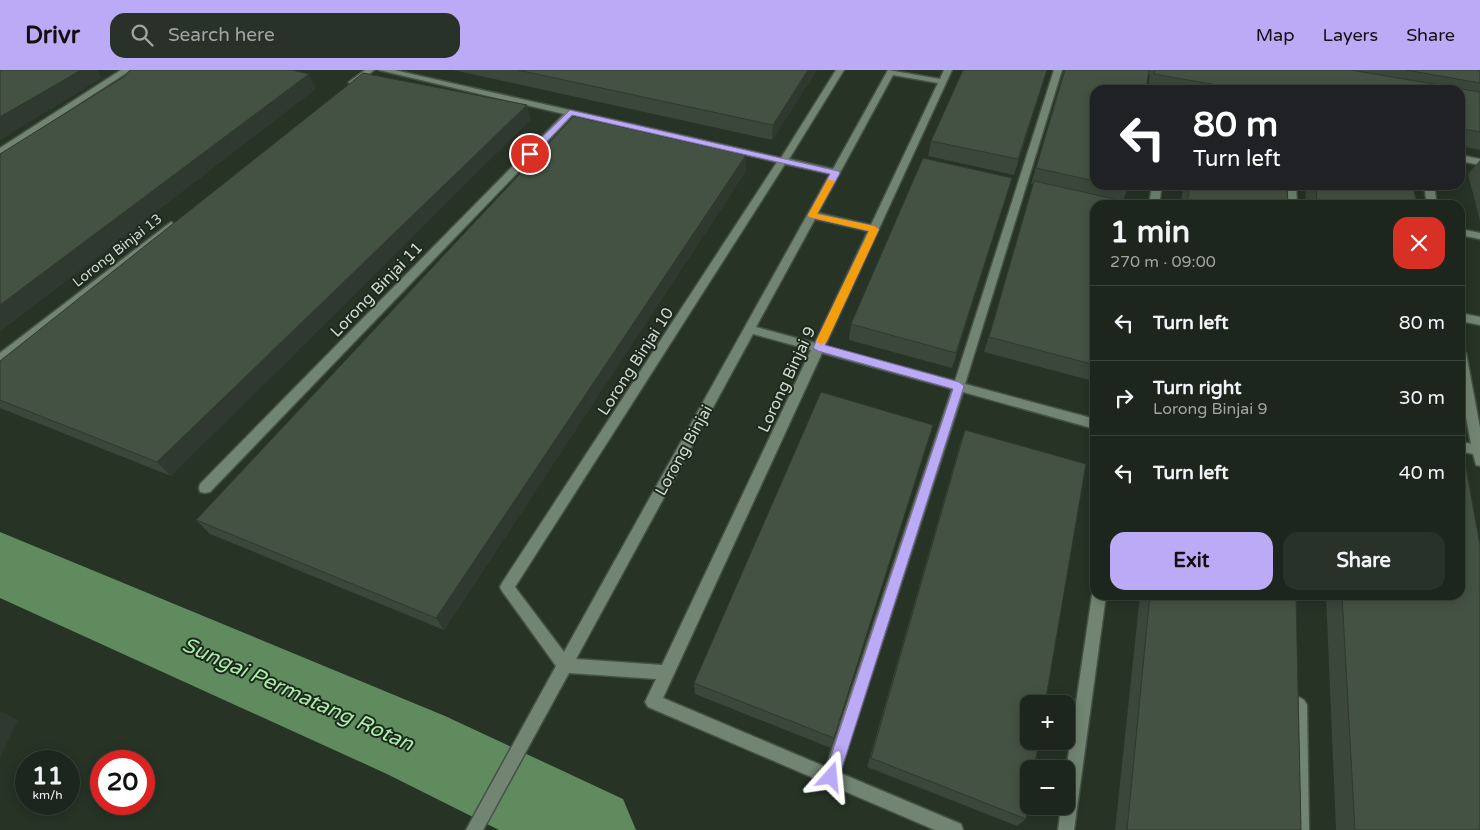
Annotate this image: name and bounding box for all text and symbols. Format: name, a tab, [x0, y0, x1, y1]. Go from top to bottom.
search box	[110, 13, 460, 58]
text: Drivr	[25, 21, 80, 50]
icon: search	[128, 21, 156, 49]
text: Search here	[168, 24, 275, 46]
text: Map	[1256, 24, 1295, 46]
text: Layers	[1323, 24, 1378, 46]
text: Share	[1406, 24, 1455, 46]
text: 80 m	[1193, 104, 1278, 146]
icon: left	[1110, 105, 1175, 170]
pin	[509, 133, 551, 175]
icon: arrive	[516, 140, 544, 168]
text: Turn left	[1193, 146, 1281, 172]
street label: Lorong Binjai 13	[69, 210, 165, 291]
text: 1 min	[1110, 214, 1190, 251]
button: close	[1393, 217, 1445, 269]
street label: Lorong Binjai 11	[326, 238, 427, 341]
text: 270 m · 09:00	[1110, 252, 1216, 272]
street label: Lorong Binjai 10	[594, 304, 678, 419]
icon: left	[1110, 309, 1138, 337]
text: Turn left	[1153, 312, 1229, 334]
text: 80 m	[1399, 312, 1445, 334]
street label: Lorong Binjai 9	[754, 323, 820, 436]
text: Turn right	[1153, 377, 1241, 399]
icon: right	[1110, 384, 1138, 412]
text: 30 m	[1399, 387, 1445, 409]
text: Lorong Binjai 9	[1153, 399, 1268, 419]
street label: Lorong Binjai	[651, 402, 717, 499]
icon: left	[1110, 459, 1138, 487]
text: Turn left	[1153, 462, 1229, 484]
text: 40 m	[1399, 462, 1445, 484]
button: Exit	[1110, 532, 1273, 590]
button: Share	[1283, 532, 1445, 590]
water label: Sungai Permatang Rotan	[178, 632, 418, 757]
map controls	[1020, 695, 1075, 815]
button: +	[1020, 695, 1075, 750]
speed limit sign: 20	[90, 750, 155, 815]
position arrow	[804, 750, 856, 802]
button: −	[1020, 760, 1075, 815]
text: 11	[32, 761, 63, 791]
text: km/h	[32, 788, 63, 802]

